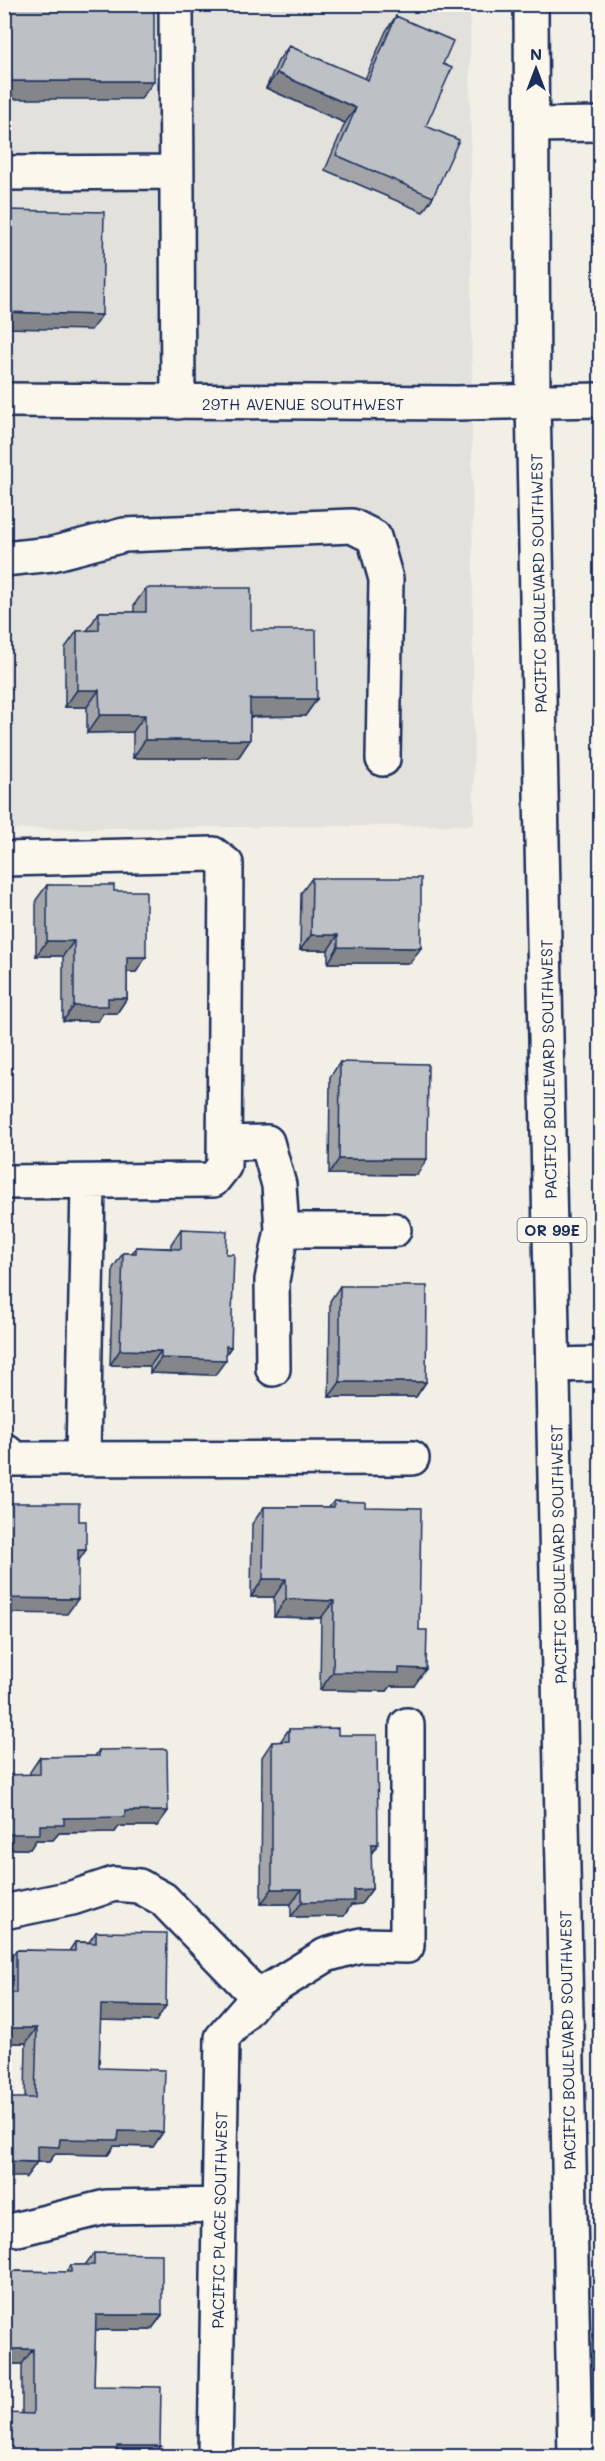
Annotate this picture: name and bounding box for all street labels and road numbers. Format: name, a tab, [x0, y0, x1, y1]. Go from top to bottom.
street label: 29TH AVENUE SOUTHWEST	[202, 393, 404, 414]
street label: PACIFIC BOULEVARD SOUTHWEST	[525, 453, 551, 713]
street label: PACIFIC BOULEVARD SOUTHWEST	[535, 939, 561, 1199]
road number: OR 99E	[518, 1218, 586, 1242]
street label: PACIFIC BOULEVARD SOUTHWEST	[545, 1424, 571, 1684]
street label: PACIFIC BOULEVARD SOUTHWEST	[554, 1910, 580, 2170]
street label: PACIFIC PLACE SOUTHWEST	[207, 2111, 231, 2329]

